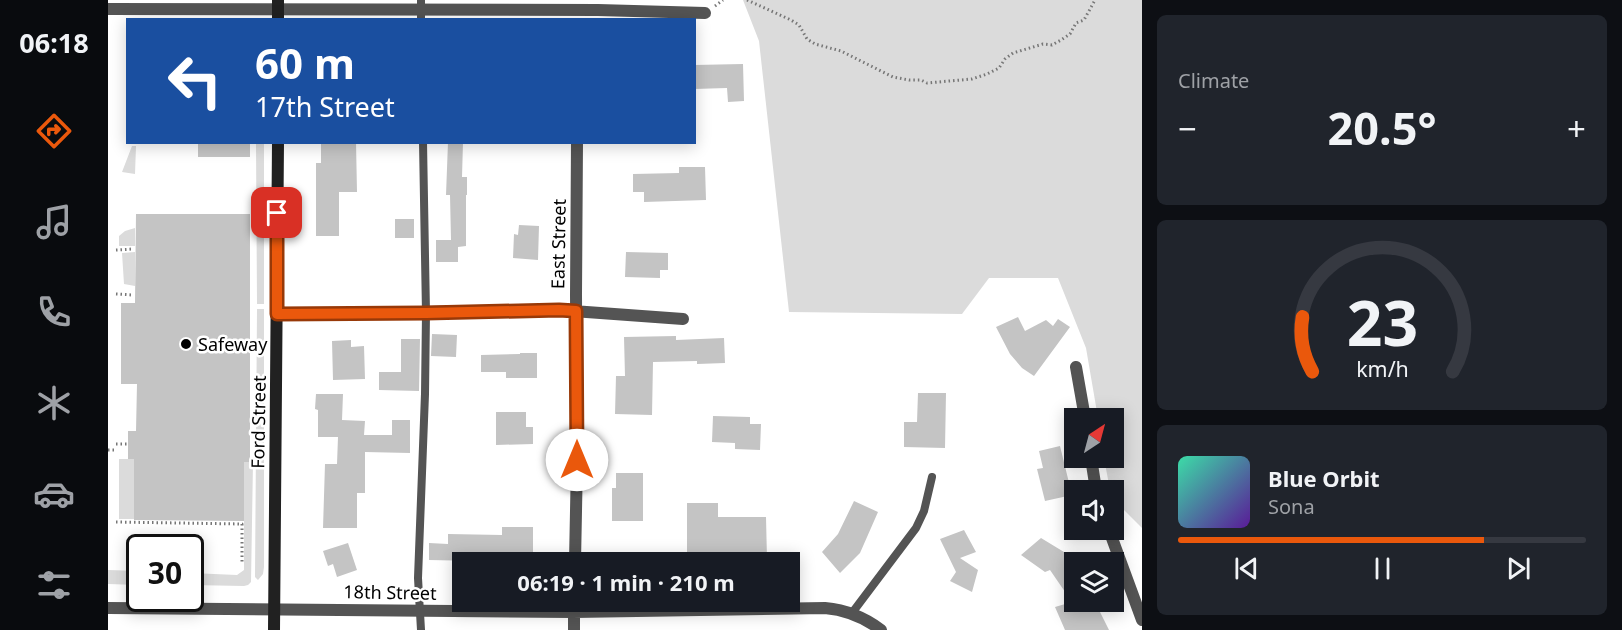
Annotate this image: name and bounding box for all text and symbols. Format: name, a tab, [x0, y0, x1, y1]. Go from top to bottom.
text: 06:18	[19, 24, 89, 61]
text: 60 m	[255, 34, 355, 91]
icon: left	[156, 42, 234, 120]
text: Climate	[1178, 67, 1249, 94]
text: 17th Street	[255, 88, 395, 125]
text: 20.5°	[1328, 97, 1436, 158]
text: −	[1178, 106, 1197, 151]
text: +	[1567, 106, 1586, 151]
icon: directions	[33, 110, 75, 152]
pin	[251, 187, 302, 238]
icon: arrive	[260, 196, 293, 229]
street label: East Street	[545, 198, 571, 289]
icon: music	[33, 201, 75, 243]
text: 23	[1346, 279, 1418, 364]
icon: phone	[33, 291, 75, 333]
place label: Safeway	[198, 332, 268, 356]
marker: Safeway	[179, 337, 193, 351]
text: km/h	[1356, 354, 1408, 383]
street label: Ford Street	[245, 375, 271, 469]
icon: climate	[33, 382, 75, 424]
north arrow	[1064, 408, 1124, 468]
map controls	[1064, 408, 1124, 612]
position arrow	[545, 428, 609, 492]
text: Blue Orbit	[1268, 463, 1380, 493]
icon: car	[33, 473, 75, 515]
button: sound	[1064, 480, 1124, 540]
text: Sona	[1268, 493, 1315, 520]
speed limit sign: 30	[126, 534, 204, 612]
button: layers	[1064, 552, 1124, 612]
icon: previous	[1230, 552, 1263, 585]
icon: pause	[1366, 552, 1399, 585]
icon: next	[1502, 552, 1535, 585]
icon: filters	[33, 564, 75, 606]
text: 06:19 · 1 min · 210 m	[517, 567, 735, 597]
street label: 18th Street	[343, 579, 437, 605]

